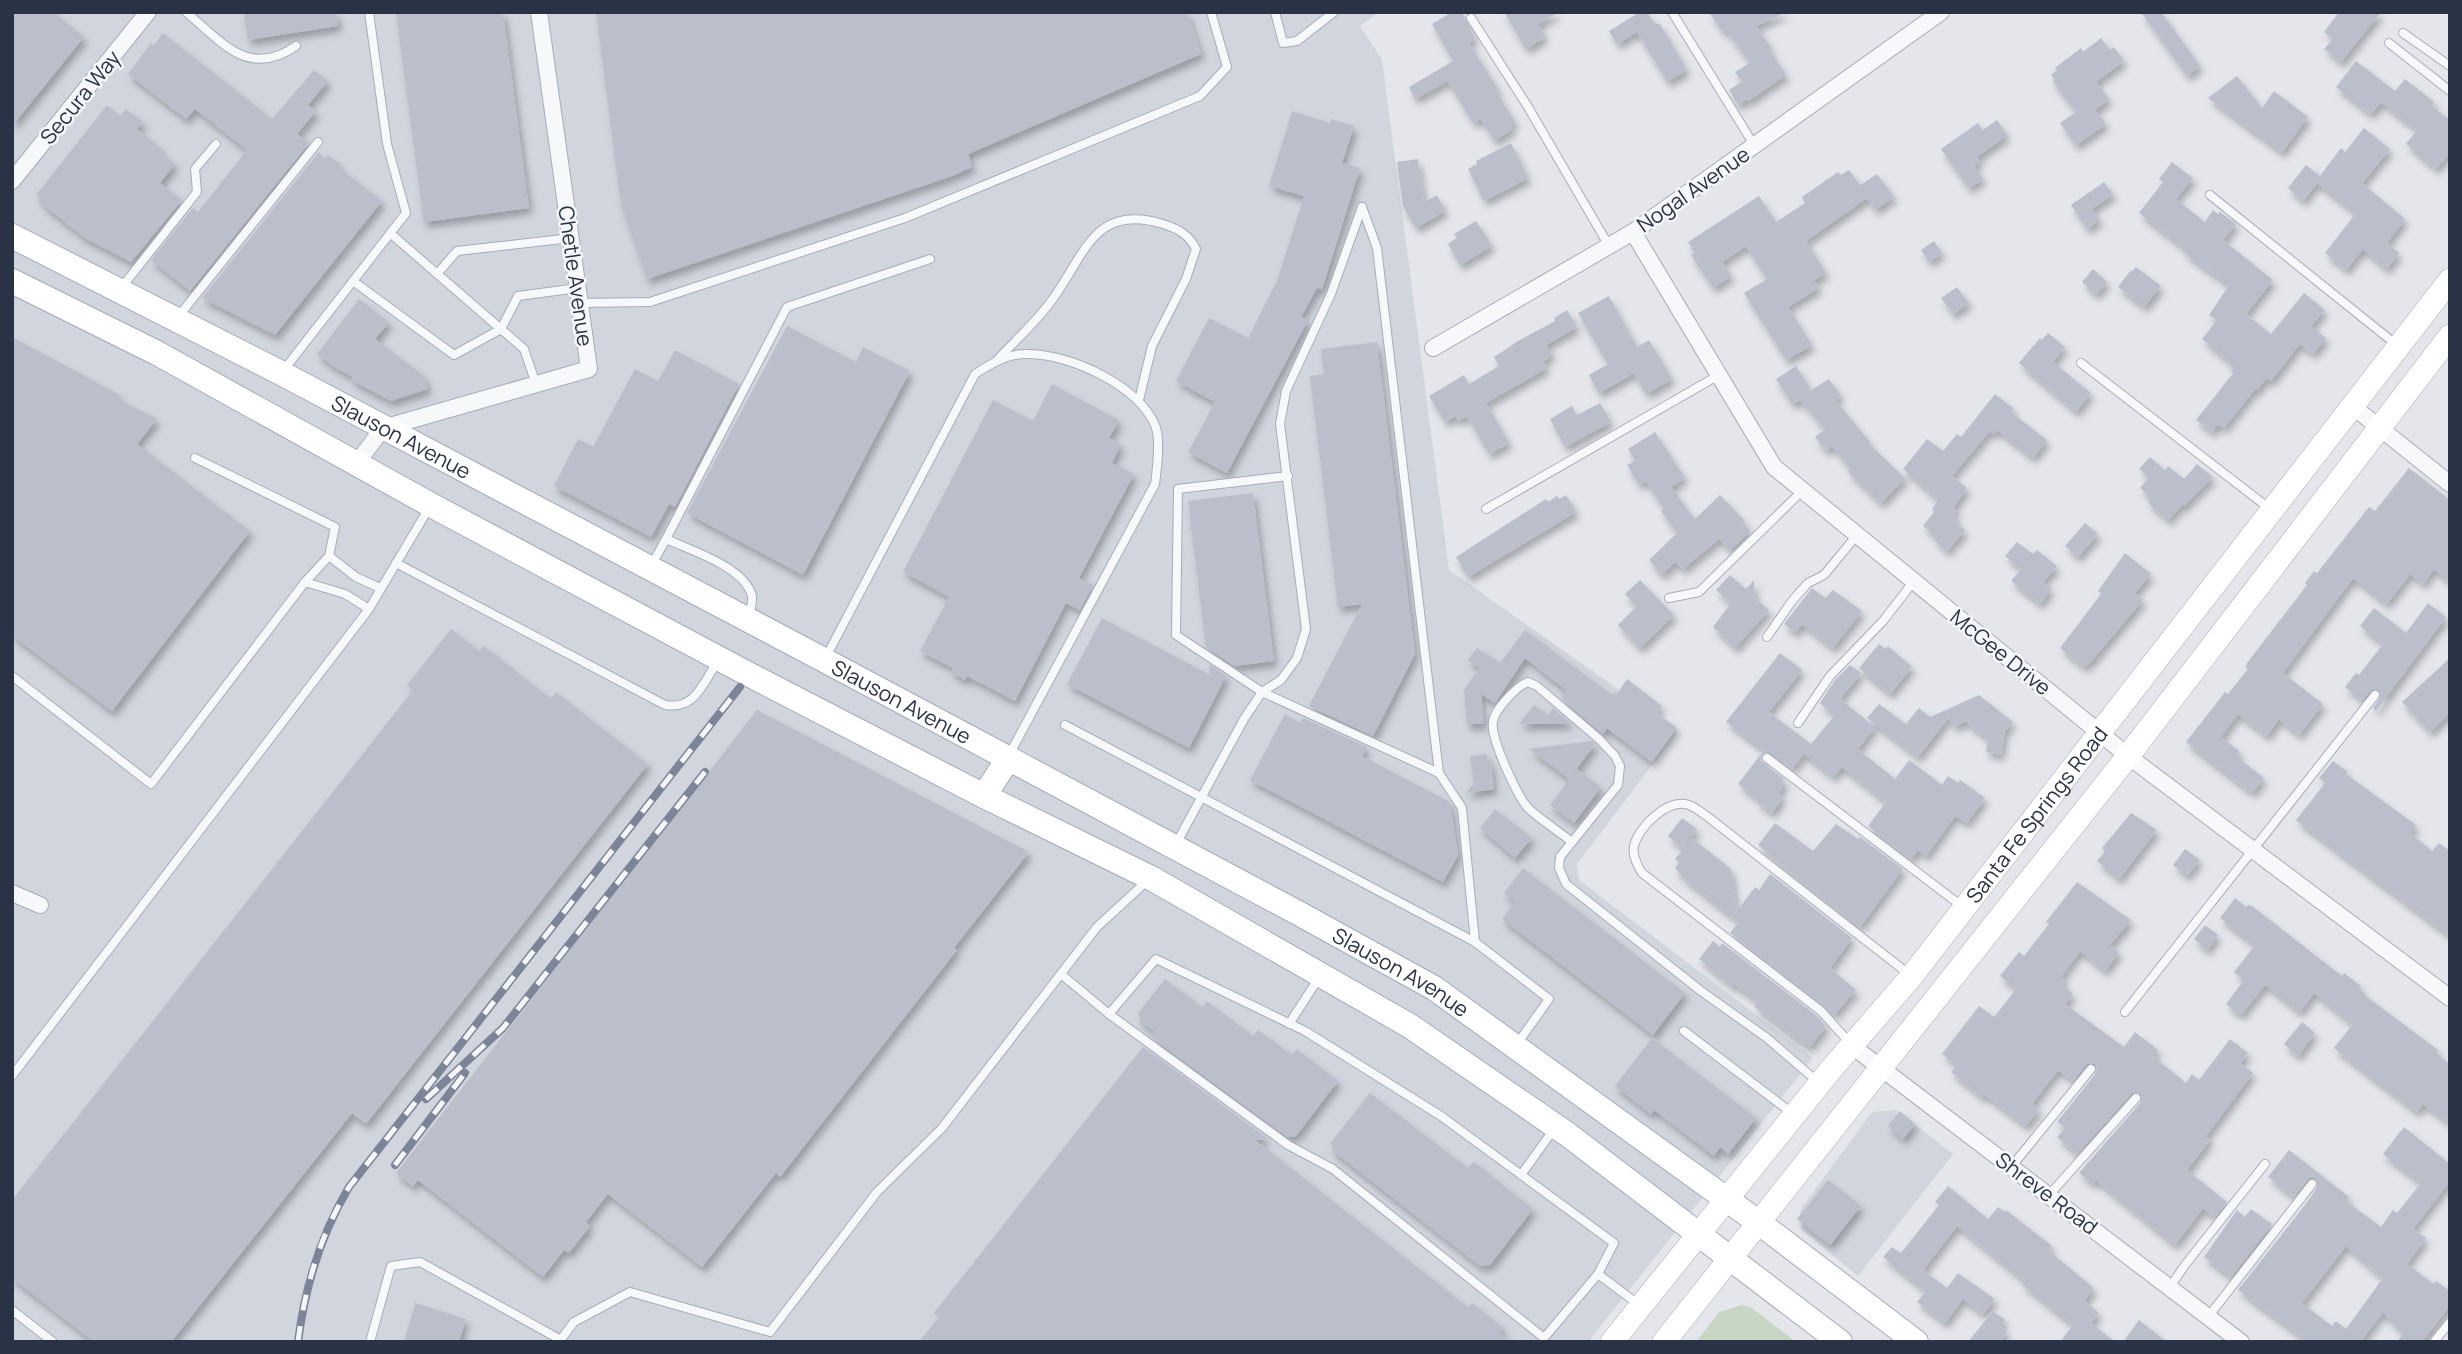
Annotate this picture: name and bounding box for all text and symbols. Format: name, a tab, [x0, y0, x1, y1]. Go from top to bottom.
street label: Secura Way	[34, 44, 126, 150]
street label: Nogal Avenue	[1631, 140, 1755, 238]
street label: Chetle Avenue	[552, 204, 600, 348]
street label: Slauson Avenue	[327, 388, 476, 485]
street label: McGee Drive	[1945, 603, 2057, 701]
street label: Slauson Avenue	[827, 653, 976, 750]
street label: Santa Fe Springs Road	[1959, 721, 2114, 909]
street label: Slauson Avenue	[1328, 921, 1475, 1023]
street label: Shreve Road	[1990, 1145, 2104, 1241]

